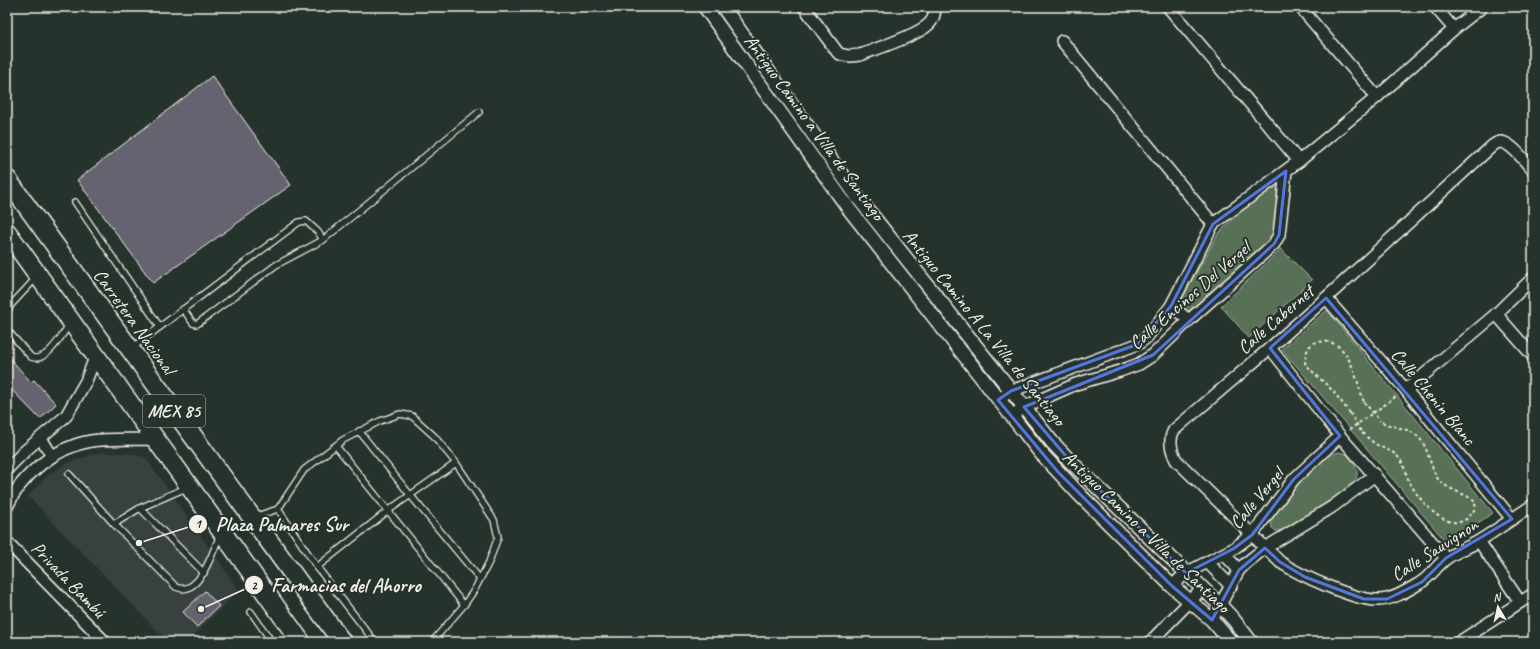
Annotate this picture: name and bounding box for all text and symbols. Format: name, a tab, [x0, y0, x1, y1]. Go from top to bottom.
street label: Antiguo Camino a Villa de Santiago	[739, 30, 891, 227]
street label: Antiguo Camino A La Villa de Santiago	[897, 224, 1072, 433]
street label: Calle Encinos Del Vergel	[1124, 234, 1258, 355]
street label: Carretera Nacional	[88, 264, 183, 382]
street label: Calle Cabernet	[1232, 278, 1321, 360]
street label: Calle Chenin Blanc	[1386, 343, 1482, 451]
road number: MEX 85	[143, 395, 205, 427]
street label: Antiguo Camino a Villa de Santiago	[1057, 445, 1237, 620]
street label: Calle Vergel	[1224, 460, 1292, 534]
callout: Plaza Palmares Sur	[188, 508, 356, 540]
text: Plaza Palmares Sur	[216, 512, 351, 537]
street label: Calle Sauvignon	[1387, 512, 1484, 587]
text: 1	[195, 516, 202, 532]
street label: Privada Bambú	[26, 536, 112, 624]
callout: Farmacias del Ahorro	[244, 569, 429, 601]
text: Farmacias del Ahorro	[271, 573, 422, 598]
text: 2	[251, 578, 258, 594]
north arrow	[1478, 587, 1518, 627]
text: N	[1492, 589, 1503, 605]

